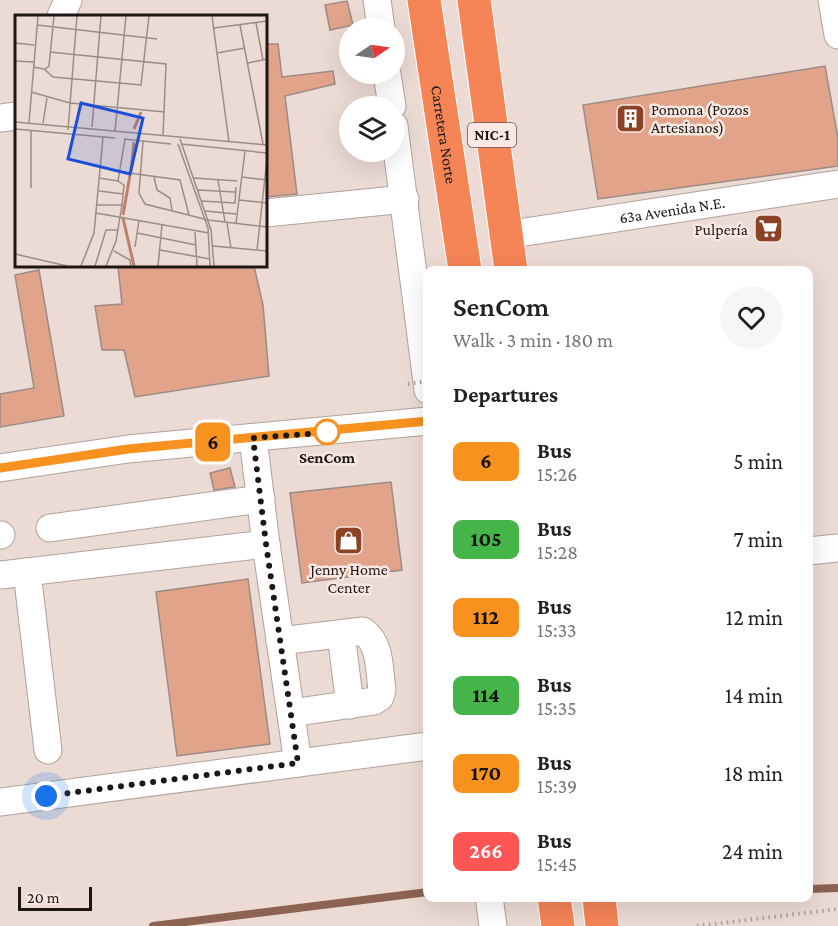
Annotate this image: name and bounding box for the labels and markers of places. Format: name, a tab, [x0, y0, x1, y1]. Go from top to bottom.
place label: Pomona (Pozos Artesianos)	[651, 101, 749, 137]
building icon: Pomona (Pozos Artesianos)	[614, 102, 646, 134]
supermarket icon: Pulpería	[753, 213, 785, 245]
place label: Pulpería	[695, 221, 749, 239]
marker: SenCom	[314, 419, 340, 445]
place label: SenCom	[299, 449, 356, 466]
shop icon: Jenny Home Center	[333, 525, 365, 557]
place label: Jenny Home Center	[308, 561, 388, 596]

